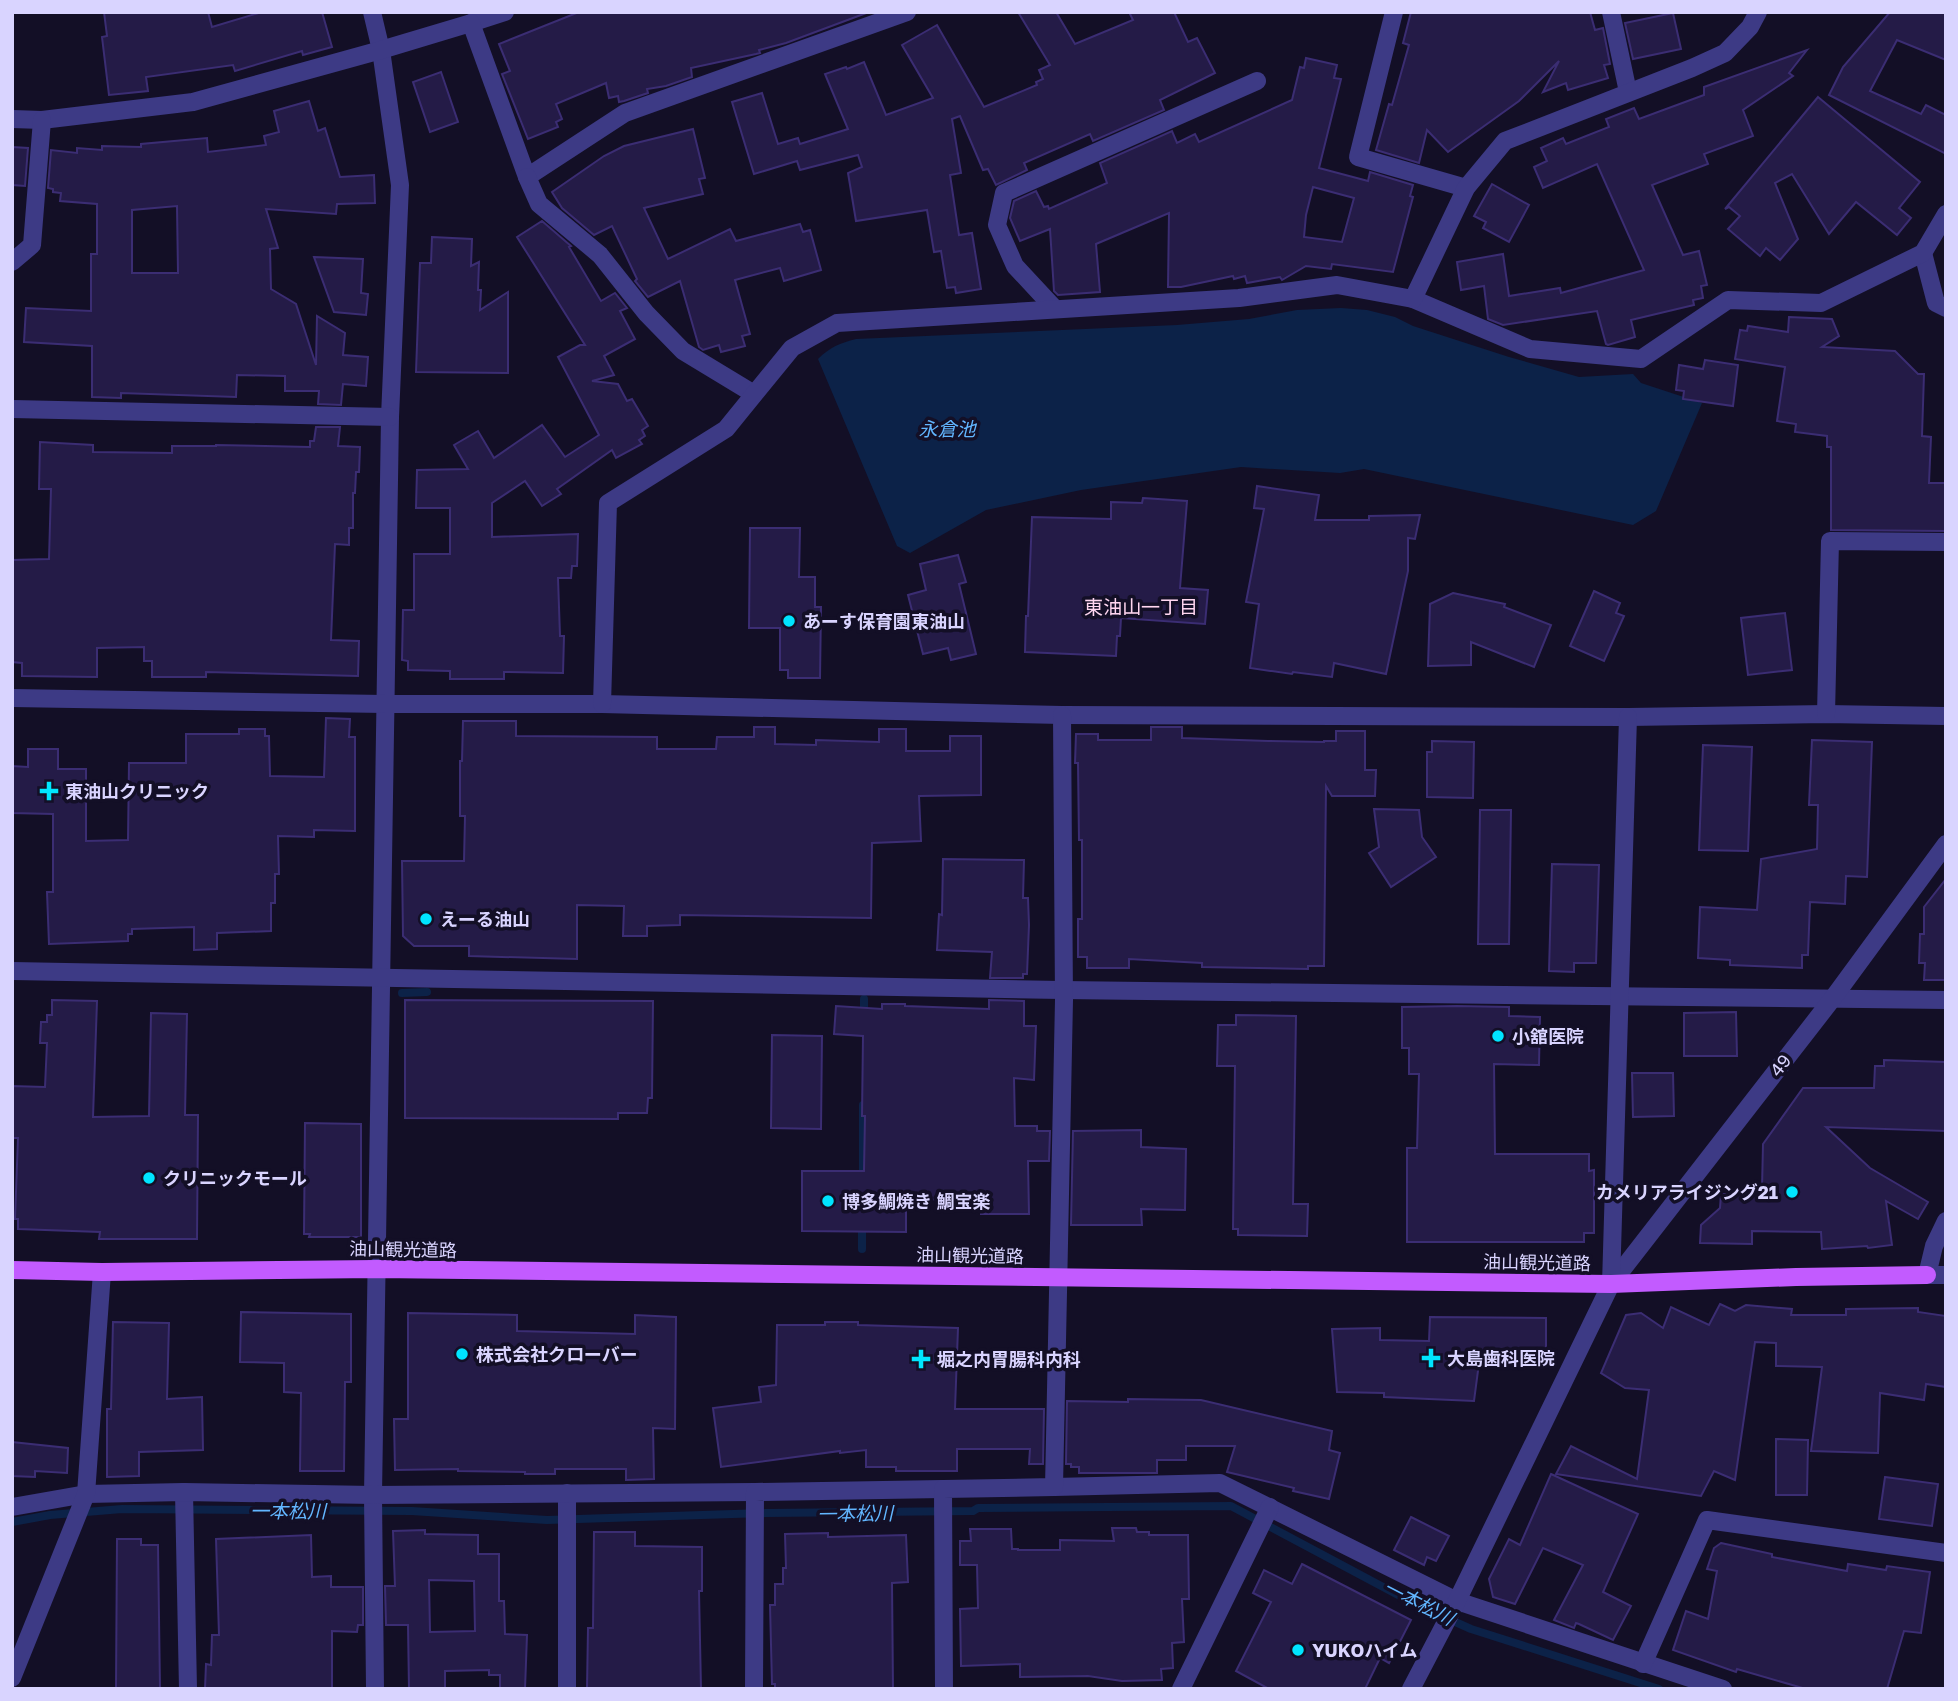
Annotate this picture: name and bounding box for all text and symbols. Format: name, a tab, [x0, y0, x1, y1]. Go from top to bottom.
water label: 永倉池	[918, 417, 977, 440]
district label: 東油山一丁目	[1084, 595, 1198, 618]
place label: あーす保育園東油山	[803, 610, 965, 632]
marker: あーす保育園東油山	[781, 613, 797, 629]
place label: 東油山クリニック	[65, 780, 209, 802]
marker: 東油山クリニック	[39, 781, 59, 801]
place label: えーる油山	[440, 908, 530, 930]
marker: えーる油山	[418, 911, 434, 927]
place label: 小舘医院	[1512, 1025, 1584, 1047]
marker: 小舘医院	[1490, 1028, 1506, 1044]
street label: 49	[1765, 1050, 1795, 1080]
place label: クリニックモール	[163, 1167, 307, 1189]
marker: クリニックモール	[141, 1170, 157, 1186]
place label: カメリアライジング21	[1596, 1181, 1778, 1203]
marker: カメリアライジング21	[1784, 1184, 1800, 1200]
place label: 博多鯛焼き 鯛宝楽	[842, 1190, 991, 1212]
marker: 博多鯛焼き 鯛宝楽	[820, 1193, 836, 1209]
street label: 油山観光道路	[349, 1237, 457, 1261]
street label: 油山観光道路	[916, 1243, 1024, 1267]
street label: 油山観光道路	[1483, 1250, 1591, 1274]
place label: 株式会社クローバー	[476, 1343, 638, 1365]
marker: 株式会社クローバー	[454, 1346, 470, 1362]
place label: 大島歯科医院	[1447, 1347, 1555, 1369]
place label: 堀之内胃腸科内科	[937, 1348, 1081, 1370]
marker: 大島歯科医院	[1421, 1348, 1441, 1368]
marker: 堀之内胃腸科内科	[911, 1349, 931, 1369]
water label: 一本松川	[250, 1499, 328, 1522]
water label: 一本松川	[817, 1501, 895, 1525]
water label: 一本松川	[1380, 1574, 1460, 1630]
place label: YUKOハイム	[1312, 1639, 1418, 1661]
marker: YUKOハイム	[1290, 1642, 1306, 1658]

